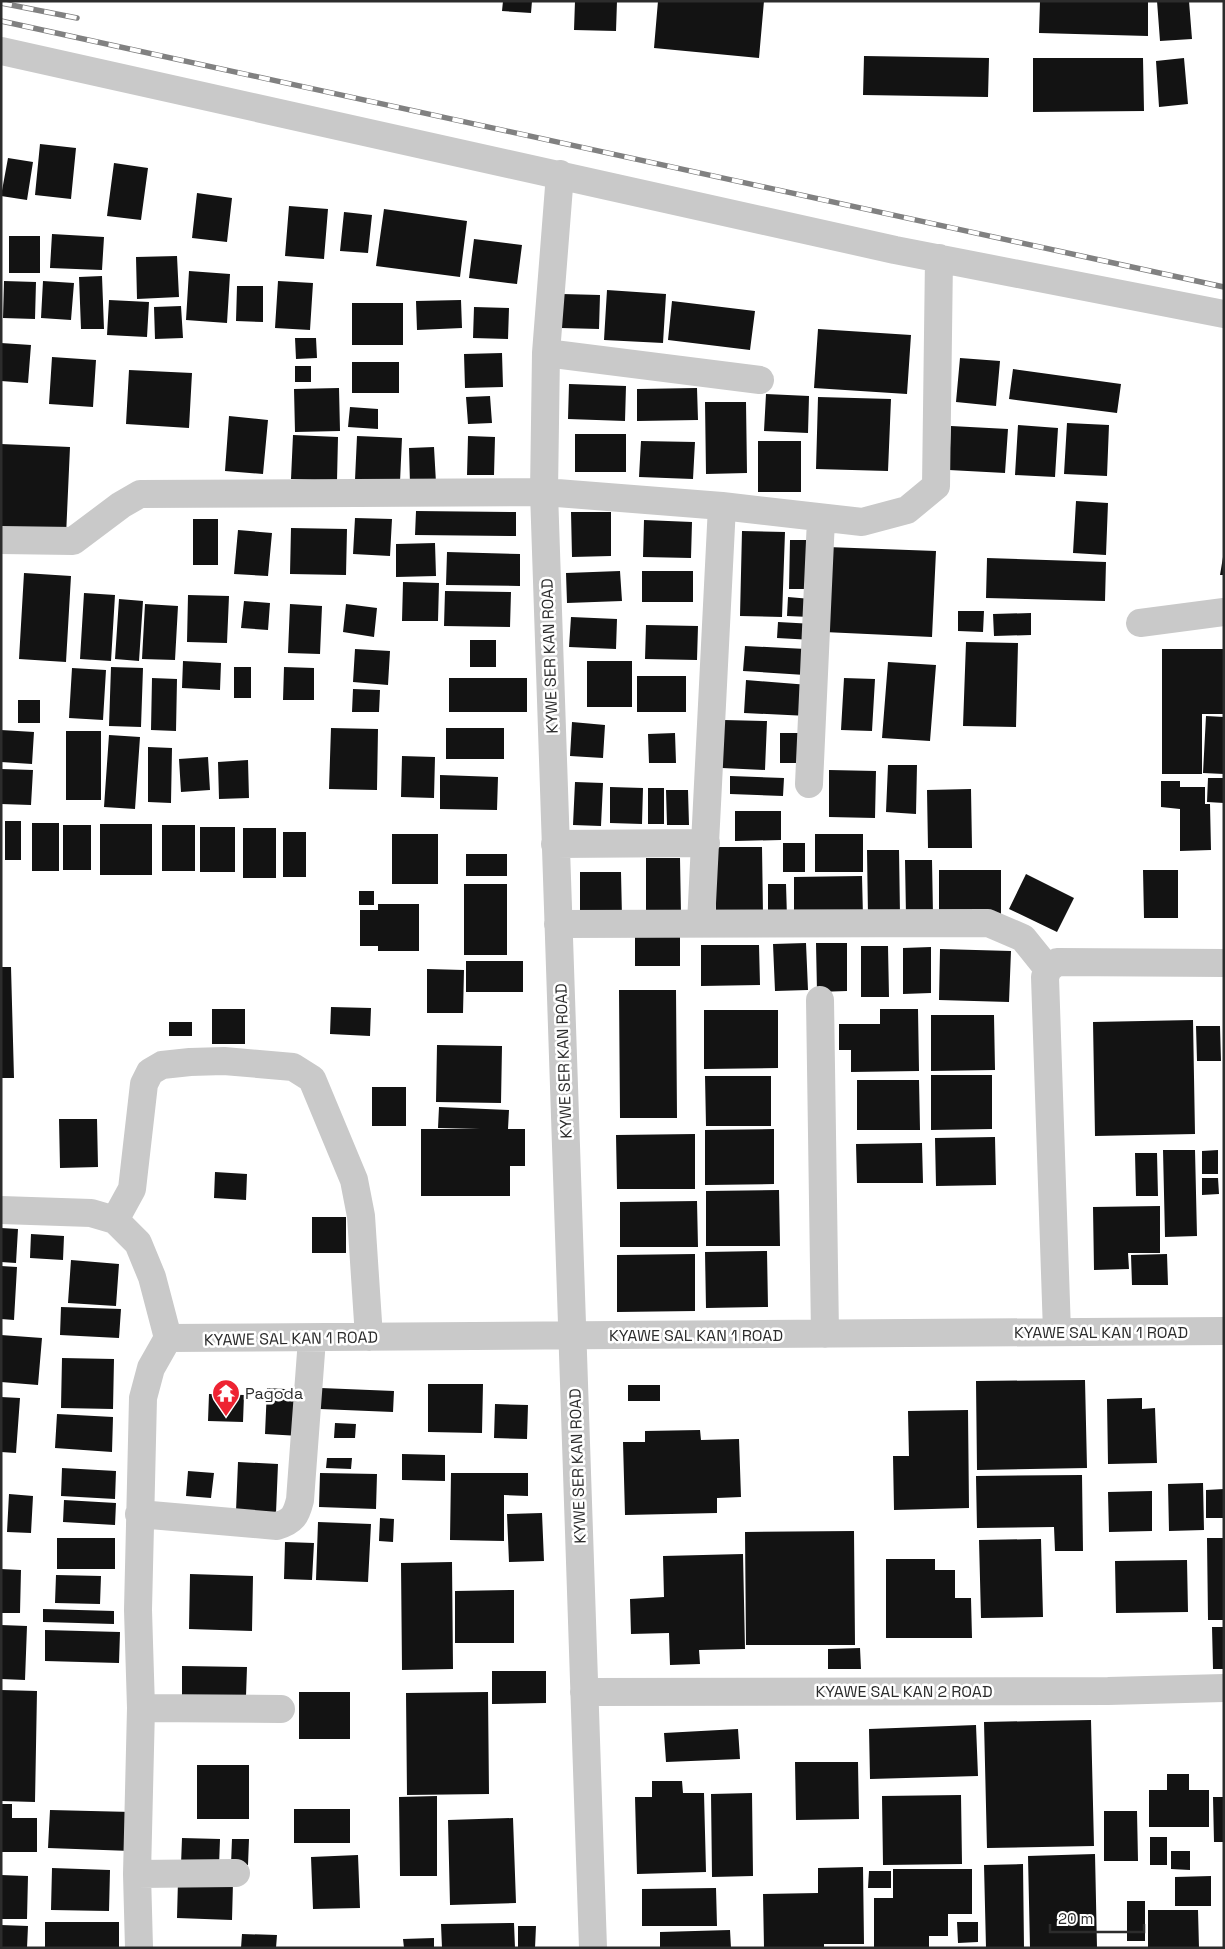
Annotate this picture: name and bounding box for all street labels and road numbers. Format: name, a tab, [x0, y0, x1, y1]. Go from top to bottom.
street label: KYWE SER KAN ROAD	[536, 578, 563, 734]
street label: KYWE SER KAN ROAD	[550, 983, 577, 1139]
street label: KYAWE SAL KAN 1 ROAD	[1014, 1322, 1188, 1343]
street label: KYAWE SAL KAN 1 ROAD	[609, 1325, 783, 1346]
street label: KYAWE SAL KAN 1 ROAD	[204, 1326, 378, 1351]
street label: KYWE SER KAN ROAD	[564, 1388, 591, 1544]
street label: KYAWE SAL KAN 2 ROAD	[815, 1681, 993, 1702]

